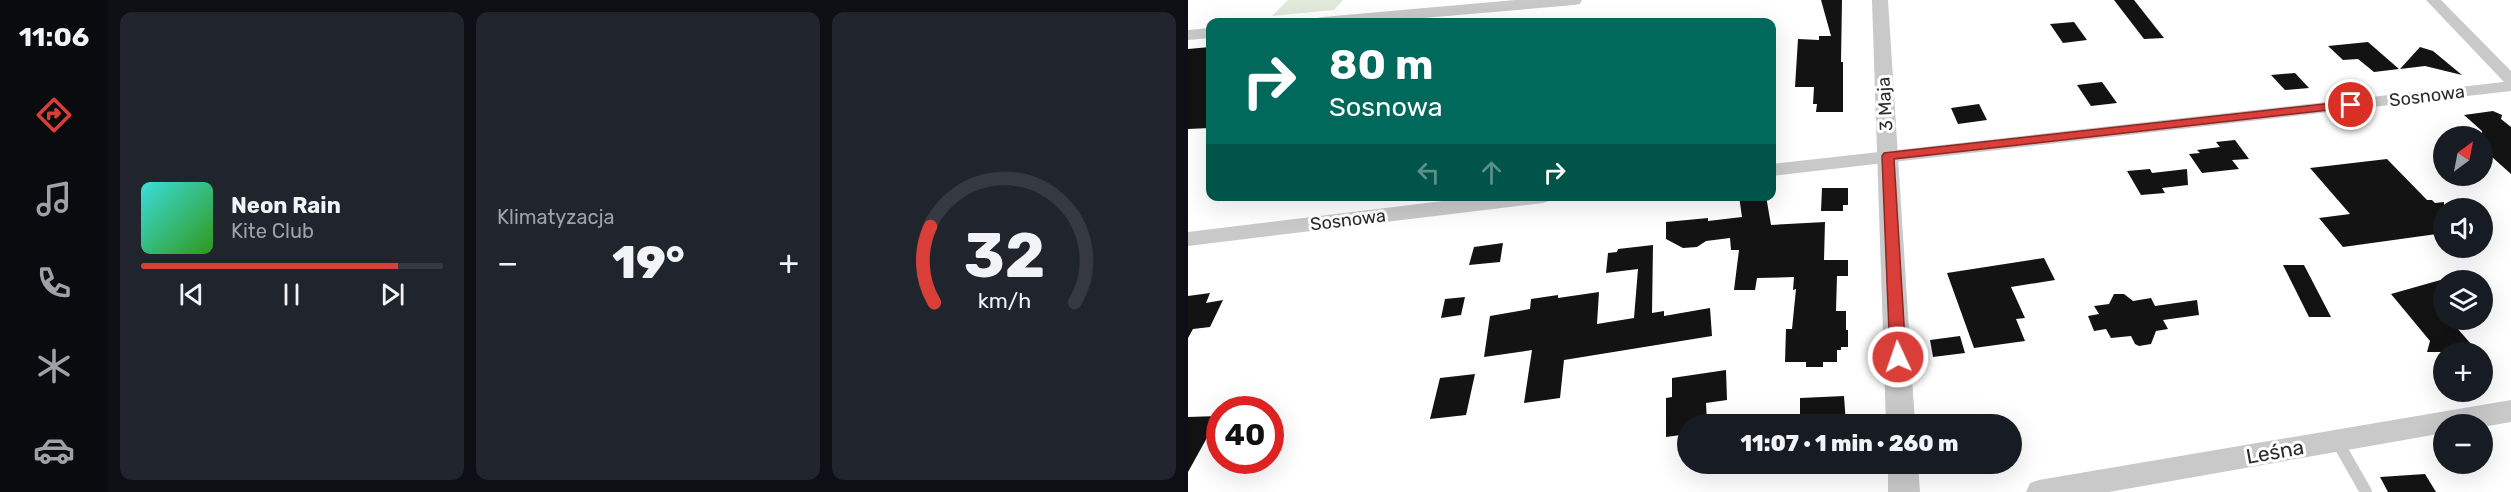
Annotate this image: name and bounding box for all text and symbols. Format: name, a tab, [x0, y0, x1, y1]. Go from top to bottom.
text: 11:06	[19, 21, 89, 53]
text: 80 m	[1329, 40, 1433, 90]
icon: right	[1230, 42, 1308, 120]
street label: 3 Maja	[1873, 76, 1897, 132]
pin	[2325, 79, 2376, 130]
street label: Sosnowa	[2388, 80, 2466, 112]
icon: arrive	[2334, 88, 2367, 121]
text: Sosnowa	[1329, 91, 1443, 123]
icon: directions	[33, 94, 75, 136]
north arrow	[2433, 126, 2493, 186]
map controls	[2433, 126, 2493, 474]
icon: left	[1412, 156, 1445, 189]
icon: ahead	[1475, 156, 1508, 189]
icon: right	[1538, 156, 1571, 189]
icon: music	[33, 178, 75, 220]
text: Neon Rain	[231, 192, 341, 219]
button: sound	[2433, 198, 2493, 258]
street label: Sosnowa	[1309, 204, 1387, 236]
text: Klimatyzacja	[497, 205, 615, 229]
text: Kite Club	[231, 219, 314, 243]
text: 32	[963, 219, 1045, 293]
text: 19°	[612, 236, 685, 289]
text: −	[497, 243, 518, 282]
text: +	[778, 243, 799, 282]
icon: phone	[33, 262, 75, 304]
button: layers	[2433, 270, 2493, 330]
icon: previous	[175, 278, 208, 311]
icon: pause	[275, 278, 308, 311]
icon: next	[376, 278, 409, 311]
text: km/h	[977, 288, 1031, 313]
position arrow	[1866, 325, 1930, 389]
button: +	[2433, 342, 2493, 402]
icon: climate	[33, 345, 75, 387]
speed limit sign: 40	[1206, 396, 1284, 474]
button: −	[2433, 414, 2493, 474]
icon: car	[33, 429, 75, 471]
text: 11:07 · 1 min · 260 m	[1741, 430, 1959, 457]
street label: Leśna	[2244, 434, 2306, 469]

